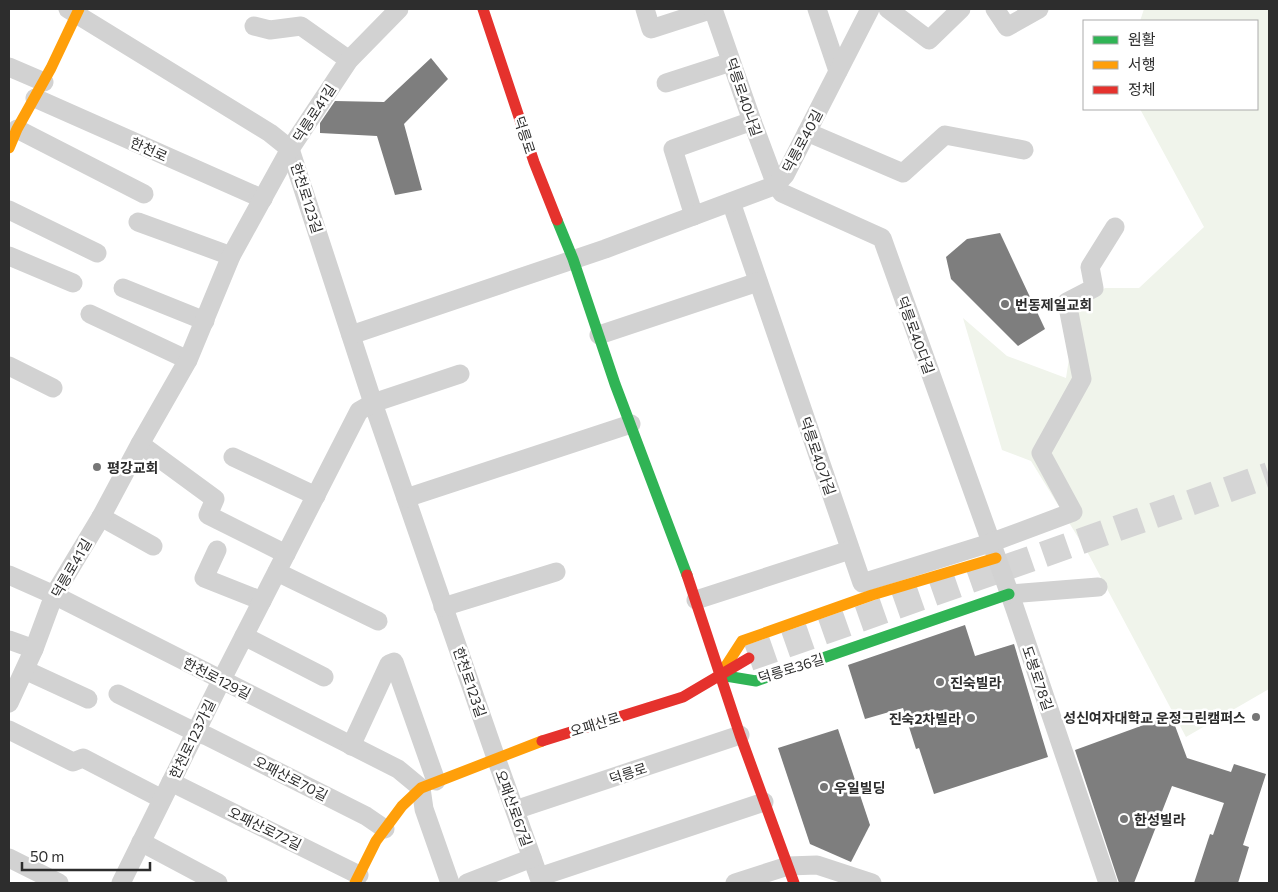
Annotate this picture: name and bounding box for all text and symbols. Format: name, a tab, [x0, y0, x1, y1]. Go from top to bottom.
legend	[1083, 20, 1258, 110]
text: 원활	[1128, 30, 1156, 48]
street label: 덕릉로40나길	[723, 55, 765, 139]
text: 서행	[1128, 55, 1156, 73]
text: 정체	[1128, 80, 1156, 98]
street label: 덕릉로41길	[289, 81, 339, 145]
street label: 덕릉로40길	[778, 107, 826, 175]
street label: 덕릉로	[511, 114, 539, 156]
street label: 한천로	[128, 133, 170, 165]
street label: 한천로123길	[288, 161, 326, 235]
street label: 덕릉로40다길	[894, 294, 938, 376]
place label: 번동제일교회	[1015, 296, 1092, 313]
marker: 번동제일교회	[999, 298, 1011, 310]
street label: 덕릉로40가길	[797, 414, 839, 498]
place label: 평강교회	[107, 459, 159, 476]
marker: 평강교회	[91, 461, 103, 473]
street label: 덕릉로41길	[47, 535, 95, 601]
street label: 도봉로78길	[1019, 643, 1057, 713]
street label: 한천로123길	[450, 645, 490, 719]
street label: 덕릉로36길	[756, 650, 826, 686]
street label: 한천로129길	[180, 654, 254, 702]
place label: 진숙빌라	[950, 674, 1002, 691]
marker: 진숙빌라	[934, 676, 946, 688]
street label: 한천로123가길	[165, 697, 219, 781]
street label: 오패산로	[568, 708, 622, 740]
place label: 성신여자대학교 운정그린캠퍼스	[1063, 709, 1246, 726]
place label: 진숙2차빌라	[889, 710, 961, 727]
marker: 성신여자대학교 운정그린캠퍼스	[1250, 711, 1262, 723]
marker: 진숙2차빌라	[965, 712, 977, 724]
street label: 오패산로70길	[251, 752, 331, 804]
street label: 덕릉로	[607, 759, 649, 787]
street label: 오패산로67길	[492, 767, 536, 849]
place label: 우일빌딩	[834, 779, 886, 796]
marker: 우일빌딩	[818, 781, 830, 793]
street label: 오패산로72길	[226, 803, 304, 853]
place label: 한성빌라	[1134, 811, 1186, 828]
marker: 한성빌라	[1118, 813, 1130, 825]
scale bar	[22, 840, 150, 872]
text: 50 m	[30, 847, 64, 865]

